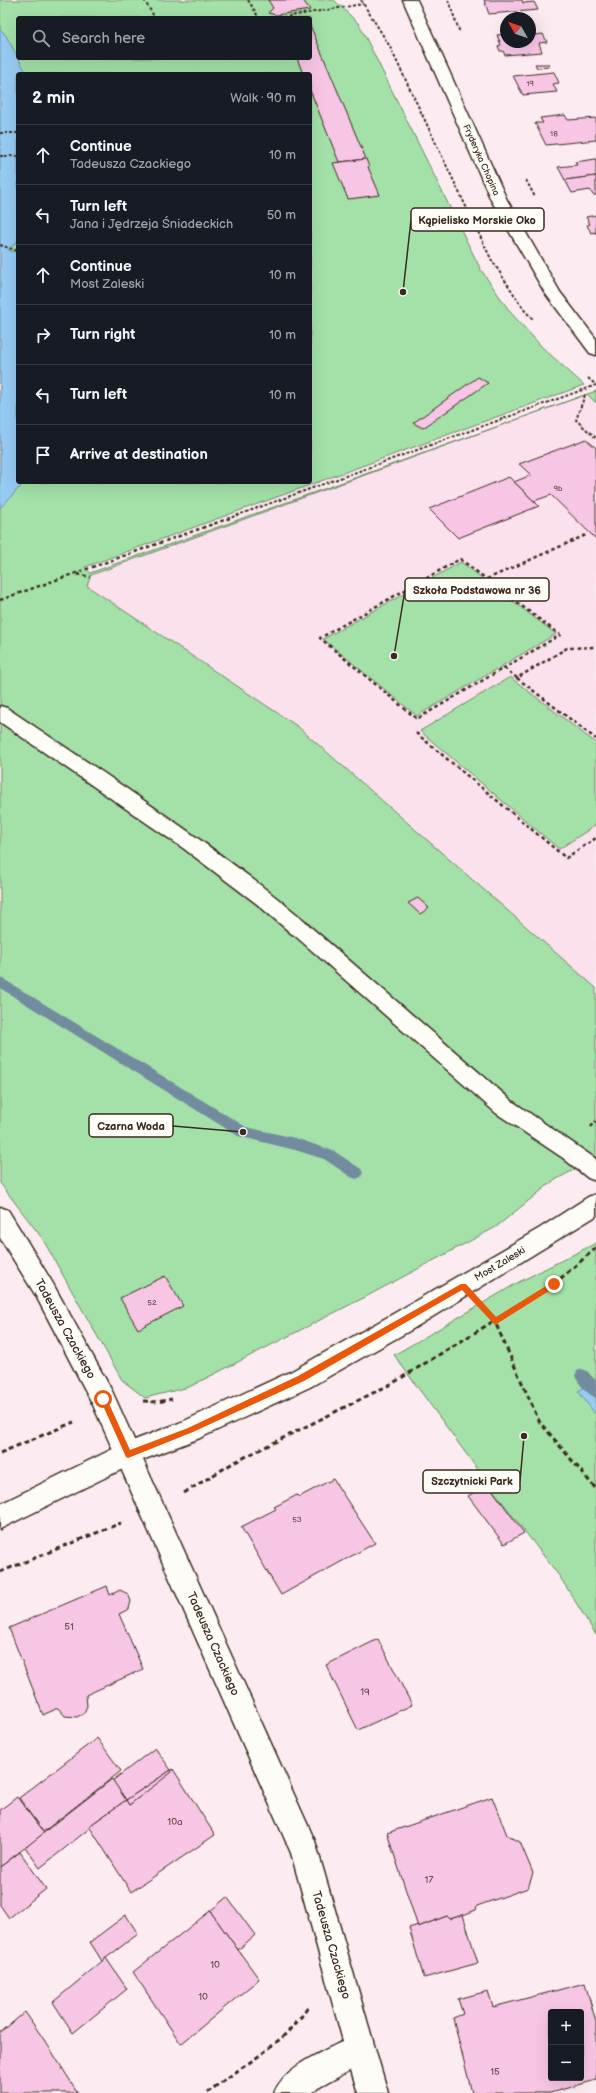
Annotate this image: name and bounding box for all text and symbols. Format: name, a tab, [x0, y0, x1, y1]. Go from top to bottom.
north arrow	[500, 12, 536, 48]
search box	[16, 16, 312, 60]
icon: search	[30, 27, 52, 49]
text: Search here	[62, 29, 145, 48]
house number: 19	[526, 79, 534, 88]
text: 2 min	[32, 88, 75, 108]
text: Walk · 90 m	[230, 90, 296, 106]
street label: Fryderyka Chopina	[460, 123, 502, 197]
house number: 18	[550, 129, 558, 138]
text: Continue	[70, 137, 132, 156]
icon: ahead	[32, 144, 54, 166]
text: 10 m	[269, 147, 296, 163]
text: Tadeusza Czackiego	[70, 156, 191, 172]
text: Turn left	[70, 197, 127, 216]
icon: left	[32, 204, 54, 226]
text: 50 m	[267, 207, 296, 223]
callout: Kąpielisko Morskie Oko	[411, 208, 544, 231]
text: Kąpielisko Morskie Oko	[418, 214, 536, 228]
text: Jana i Jędrzeja Śniadeckich	[70, 216, 233, 232]
text: Continue	[70, 257, 132, 276]
icon: ahead	[32, 264, 54, 286]
text: 10 m	[269, 267, 296, 283]
text: Most Zaleski	[70, 276, 144, 292]
icon: right	[32, 324, 54, 346]
text: Turn right	[70, 325, 135, 344]
text: 10 m	[269, 327, 296, 343]
icon: left	[32, 384, 54, 406]
text: Turn left	[70, 385, 127, 404]
text: 10 m	[269, 387, 296, 403]
icon: arrive	[32, 444, 54, 466]
text: Arrive at destination	[70, 445, 208, 464]
house number: 9b	[553, 484, 563, 493]
callout: Szkoła Podstawowa nr 36	[405, 578, 549, 601]
text: Szkoła Podstawowa nr 36	[413, 584, 541, 597]
callout: Czarna Woda	[89, 1114, 173, 1137]
text: Czarna Woda	[97, 1120, 165, 1133]
street label: Most Zaleski	[472, 1244, 528, 1284]
route end	[545, 1275, 563, 1293]
street label: Tadeusza Czackiego	[31, 1276, 99, 1382]
house number: 52	[147, 1298, 157, 1307]
route start	[94, 1390, 112, 1408]
callout: Szczytnicki Park	[423, 1470, 520, 1493]
text: Szczytnicki Park	[431, 1475, 513, 1488]
house number: 53	[292, 1515, 302, 1524]
street label: Tadeusza Czackiego	[183, 1590, 243, 1698]
house number: 51	[64, 1621, 74, 1633]
house number: 19	[360, 1686, 370, 1698]
house number: 10a	[167, 1816, 183, 1828]
house number: 17	[425, 1874, 433, 1886]
street label: Tadeusza Czackiego	[308, 1889, 354, 2001]
house number: 10	[210, 1959, 220, 1971]
house number: 10	[198, 1991, 208, 2003]
map controls	[548, 2009, 584, 2081]
button: +	[548, 2009, 584, 2045]
button: −	[548, 2045, 584, 2081]
house number: 15	[490, 2066, 500, 2078]

